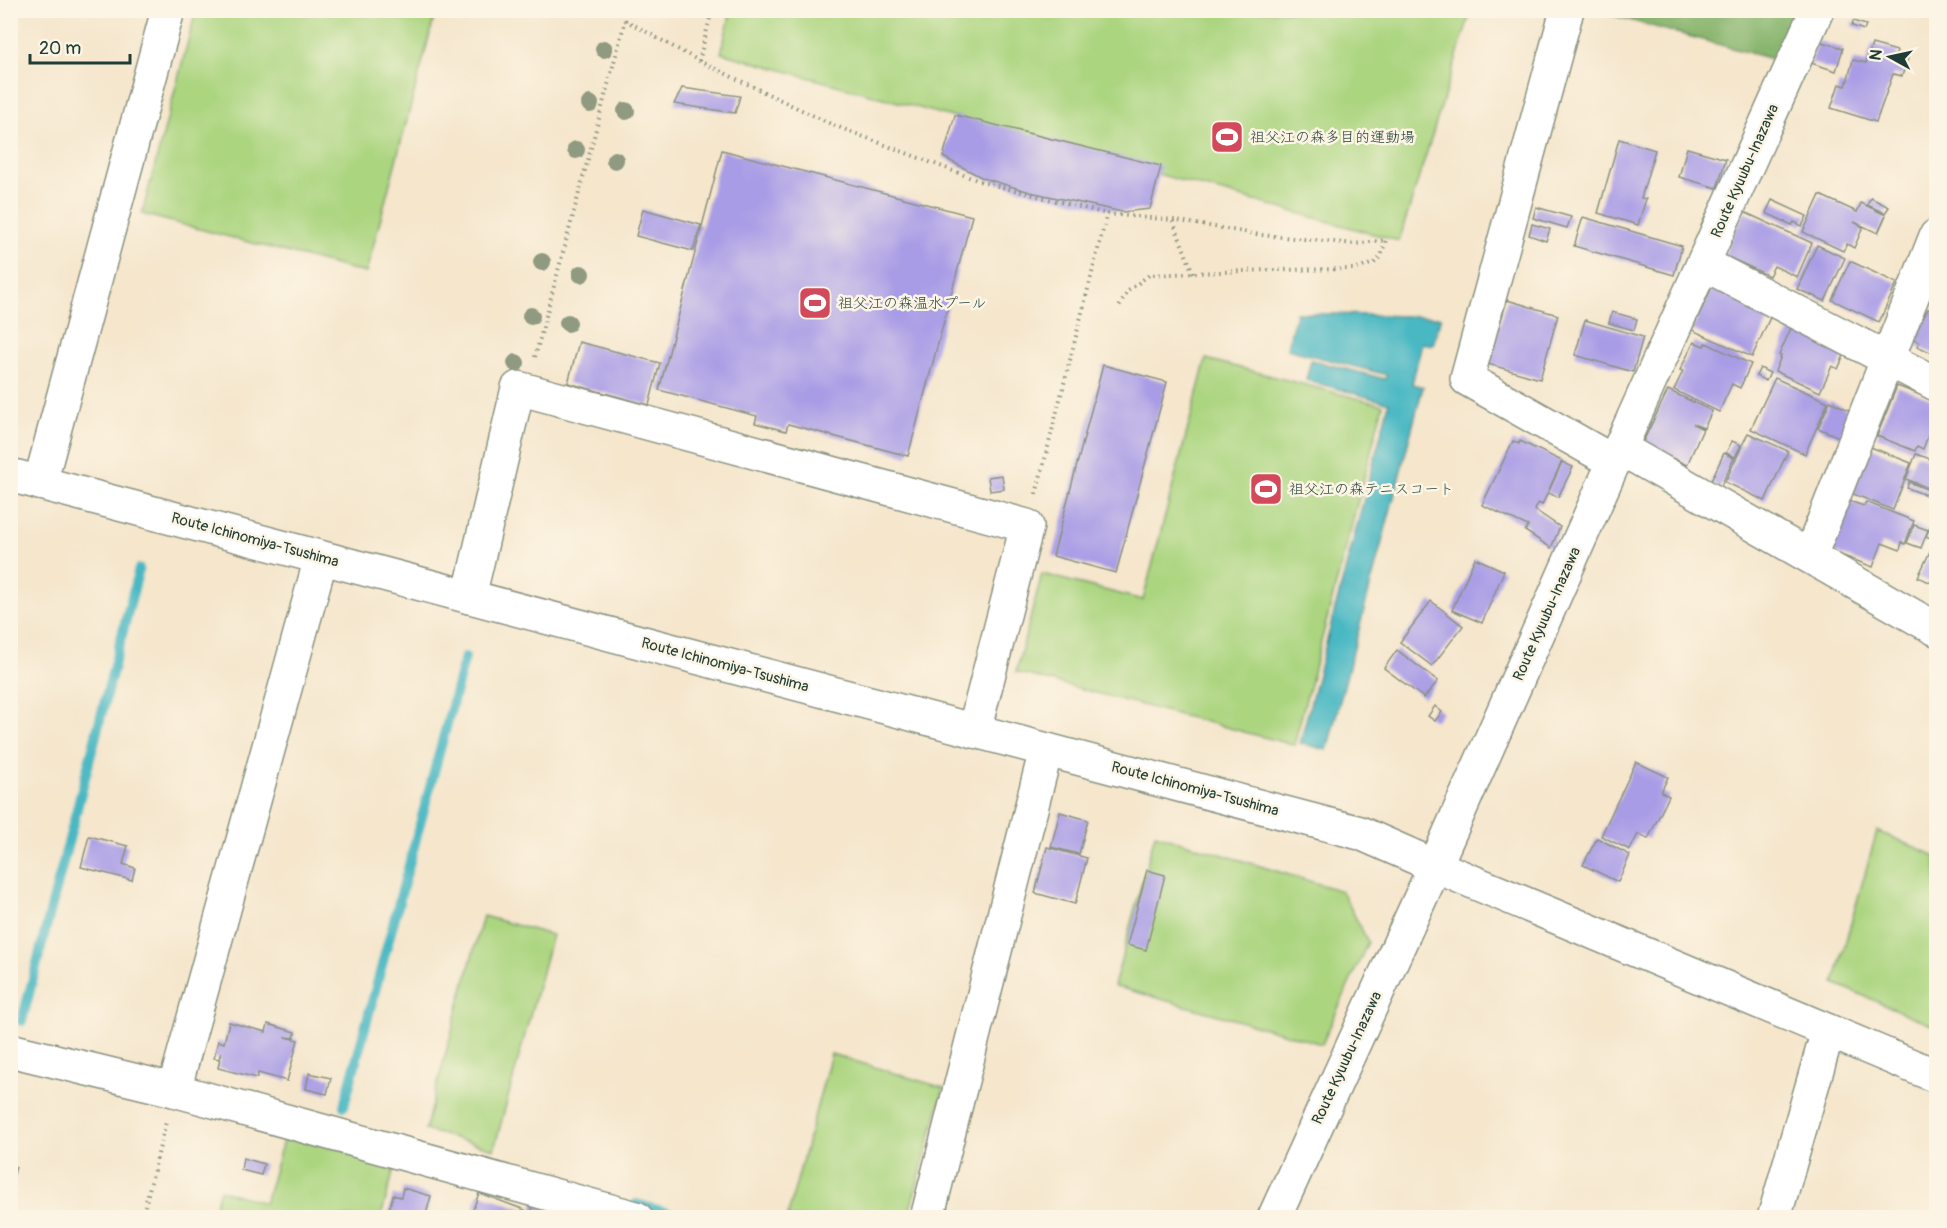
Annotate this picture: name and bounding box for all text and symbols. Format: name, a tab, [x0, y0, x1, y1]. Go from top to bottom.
scale bar	[30, 27, 130, 65]
north arrow	[1860, 27, 1920, 87]
text: 20 m	[39, 37, 81, 60]
text: N	[1865, 48, 1887, 62]
street label: Route Kyuubu-Inazawa	[1707, 101, 1783, 241]
sports icon: 祖父江の森多目的運動場	[1209, 119, 1245, 155]
place label: 祖父江の森多目的運動場	[1250, 128, 1415, 147]
sports icon: 祖父江の森温水プール	[797, 285, 833, 321]
place label: 祖父江の森温水プール	[838, 294, 986, 313]
sports icon: 祖父江の森テニスコート	[1248, 471, 1284, 507]
place label: 祖父江の森テニスコート	[1289, 480, 1454, 499]
street label: Route Ichinomiya-Tsushima	[169, 508, 341, 572]
street label: Route Kyuubu-Inazawa	[1509, 544, 1585, 684]
street label: Route Ichinomiya-Tsushima	[639, 633, 811, 697]
street label: Route Ichinomiya-Tsushima	[1109, 757, 1281, 821]
street label: Route Kyuubu-Inazawa	[1308, 989, 1386, 1127]

